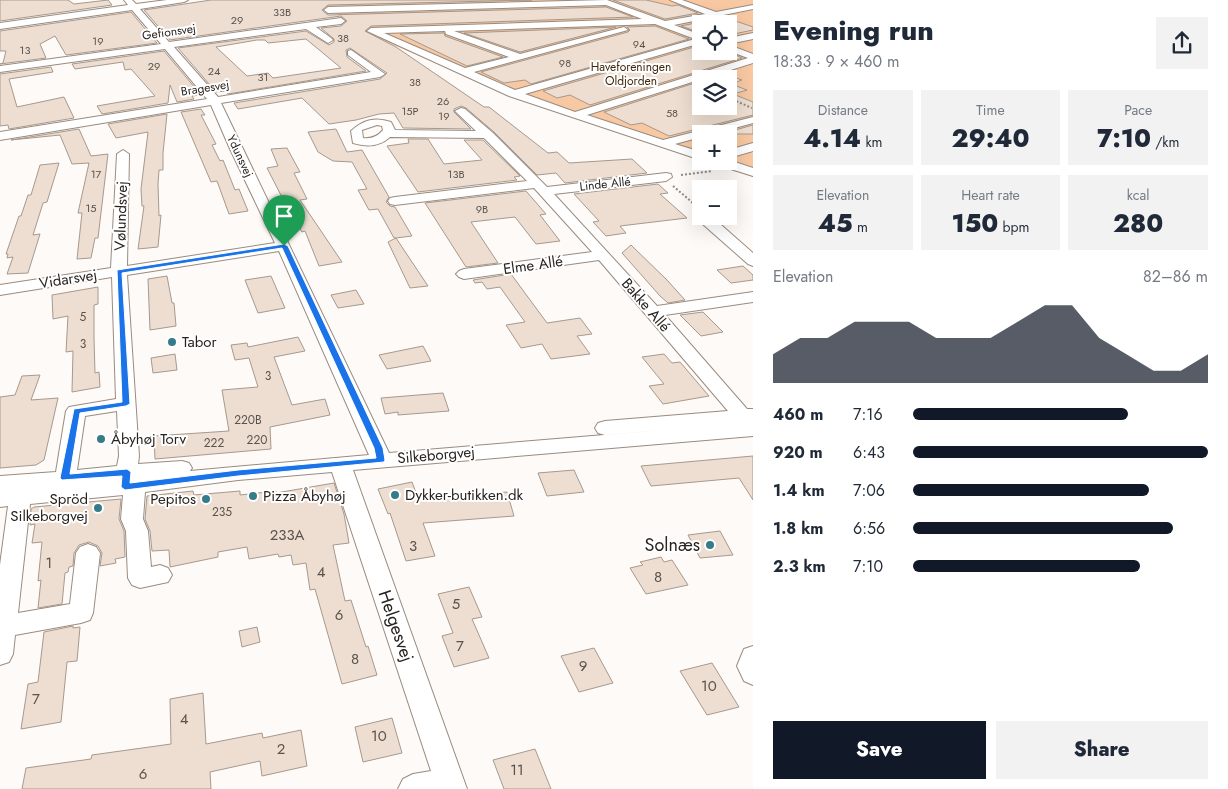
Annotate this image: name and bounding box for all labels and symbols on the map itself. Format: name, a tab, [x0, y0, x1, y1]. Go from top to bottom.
house number: 33B	[273, 4, 291, 20]
house number: 29	[231, 12, 243, 28]
street label: Gefionsvej	[141, 19, 197, 45]
house number: 38	[337, 30, 349, 46]
house number: 19	[92, 33, 104, 49]
house number: 94	[633, 36, 646, 52]
house number: 13	[20, 42, 30, 58]
house number: 98	[559, 55, 571, 71]
house number: 29	[148, 58, 160, 74]
park label: Haveforeningen Oldjorden	[591, 58, 671, 90]
house number: 24	[208, 63, 221, 79]
house number: 31	[258, 69, 268, 85]
house number: 38	[409, 74, 421, 90]
street label: Bragesvej	[180, 75, 230, 101]
house number: 26	[437, 93, 449, 109]
house number: 15P	[401, 103, 419, 119]
house number: 58	[666, 105, 678, 121]
house number: 19	[438, 108, 450, 124]
street label: Ydunsvej	[222, 132, 258, 180]
house number: 17	[91, 166, 102, 182]
house number: 13B	[447, 166, 465, 182]
street label: Linde Allé	[579, 172, 631, 196]
street label: Vølundsvej	[109, 181, 133, 251]
pin	[263, 195, 305, 246]
house number: 15	[85, 200, 97, 216]
house number: 9B	[476, 201, 488, 217]
street label: Elme Allé	[502, 250, 565, 280]
street label: Vidarsvej	[37, 264, 99, 294]
street label: Bakke Allé	[616, 273, 676, 337]
house number: 5	[80, 308, 87, 326]
place label: Tabor	[182, 331, 217, 353]
house number: 3	[80, 335, 87, 353]
marker: Tabor	[166, 336, 178, 348]
house number: 3	[265, 367, 272, 385]
house number: 220B	[234, 411, 262, 429]
place label: Åbyhøj Torv	[111, 428, 186, 450]
house number: 220	[247, 431, 267, 449]
marker: Åbyhøj Torv	[95, 433, 107, 445]
house number: 222	[204, 434, 224, 452]
street label: Silkeborgvej	[396, 441, 476, 469]
place label: Dykker-butikken.dk	[405, 484, 524, 506]
place label: Pizza Åbyhøj	[263, 485, 346, 507]
place label: Spröd Silkeborgvej	[10, 488, 88, 527]
place label: Pepitos	[150, 488, 196, 510]
marker: Dykker-butikken.dk	[389, 489, 401, 501]
marker: Pizza Åbyhøj	[247, 490, 259, 502]
marker: Pepitos	[200, 493, 212, 505]
marker: Spröd Silkeborgvej	[92, 502, 104, 514]
house number: 235	[212, 503, 232, 521]
house number: 233A	[270, 524, 304, 546]
place label: Solnæs	[645, 532, 700, 558]
house number: 3	[409, 535, 417, 557]
marker: Solnæs	[704, 539, 716, 551]
house number: 1	[46, 552, 52, 574]
house number: 4	[317, 561, 326, 583]
house number: 8	[654, 566, 662, 588]
street label: Helgesvej	[372, 587, 420, 665]
house number: 5	[452, 593, 460, 615]
house number: 6	[335, 604, 343, 626]
house number: 7	[456, 635, 464, 657]
house number: 8	[351, 648, 359, 670]
house number: 9	[579, 655, 587, 677]
house number: 10	[701, 675, 717, 697]
house number: 7	[32, 688, 40, 710]
house number: 4	[180, 708, 189, 730]
house number: 10	[371, 725, 387, 747]
house number: 2	[277, 738, 285, 760]
house number: 11	[510, 759, 524, 781]
house number: 6	[139, 763, 147, 785]

